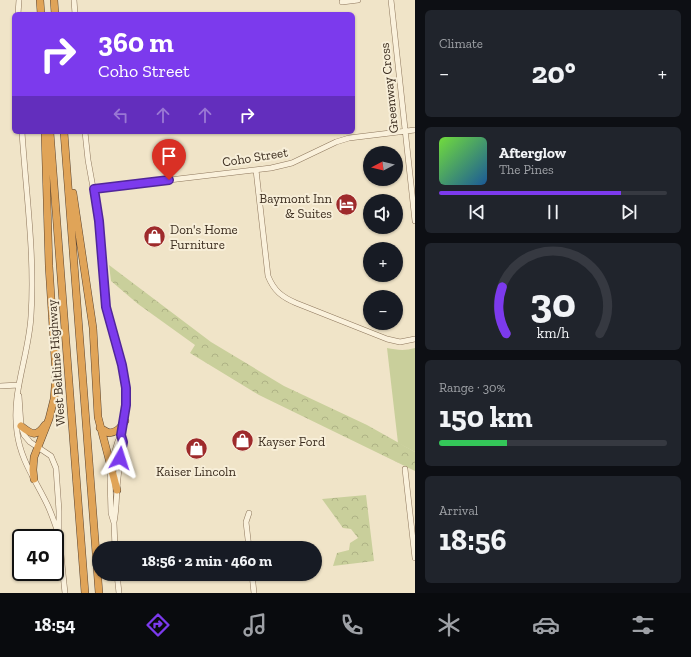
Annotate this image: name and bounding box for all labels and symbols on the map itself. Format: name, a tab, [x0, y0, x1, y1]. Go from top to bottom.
street label: Greenway Cross	[377, 42, 401, 134]
pin	[152, 139, 186, 180]
street label: Coho Street	[221, 144, 289, 170]
north arrow	[363, 146, 403, 186]
place label: Baymont Inn & Suites	[259, 191, 333, 221]
hotel icon: Baymont Inn & Suites	[334, 192, 360, 218]
place label: Don's Home Furniture	[170, 222, 238, 252]
shop icon: Don's Home Furniture	[141, 223, 167, 249]
street label: West Beltline Highway	[44, 299, 68, 427]
shop icon: Kayser Ford	[230, 428, 256, 454]
place label: Kayser Ford	[258, 434, 325, 449]
shop icon: Kaiser Lincoln	[183, 436, 209, 462]
position arrow	[99, 437, 141, 479]
place label: Kaiser Lincoln	[156, 464, 237, 479]
speed limit sign: 40	[12, 529, 64, 581]

